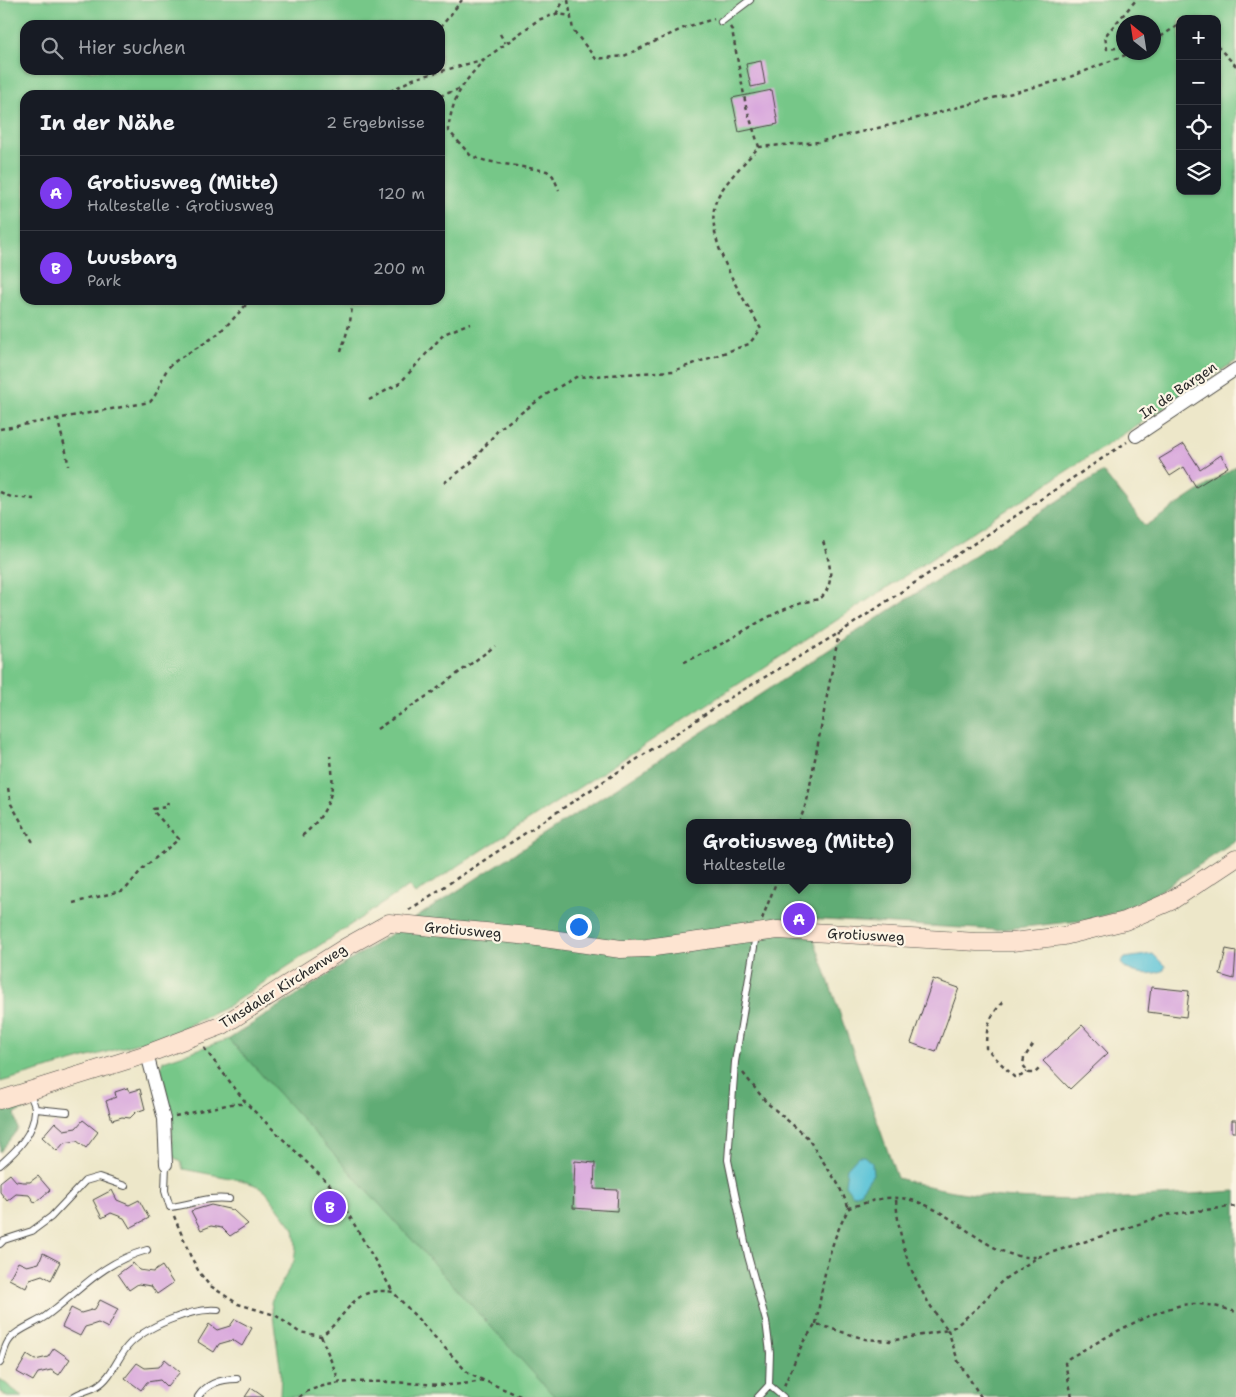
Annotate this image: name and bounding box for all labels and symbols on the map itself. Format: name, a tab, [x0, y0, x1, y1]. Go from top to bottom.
north arrow	[1116, 15, 1161, 60]
street label: In de Bargen	[1136, 357, 1221, 423]
pin: A	[783, 900, 815, 938]
your location	[566, 914, 592, 940]
street label: Grotiusweg	[424, 918, 502, 942]
street label: Grotiusweg	[827, 924, 905, 946]
street label: Tinsdaler Kirchenweg	[216, 940, 350, 1032]
pin: B	[314, 1188, 346, 1226]

